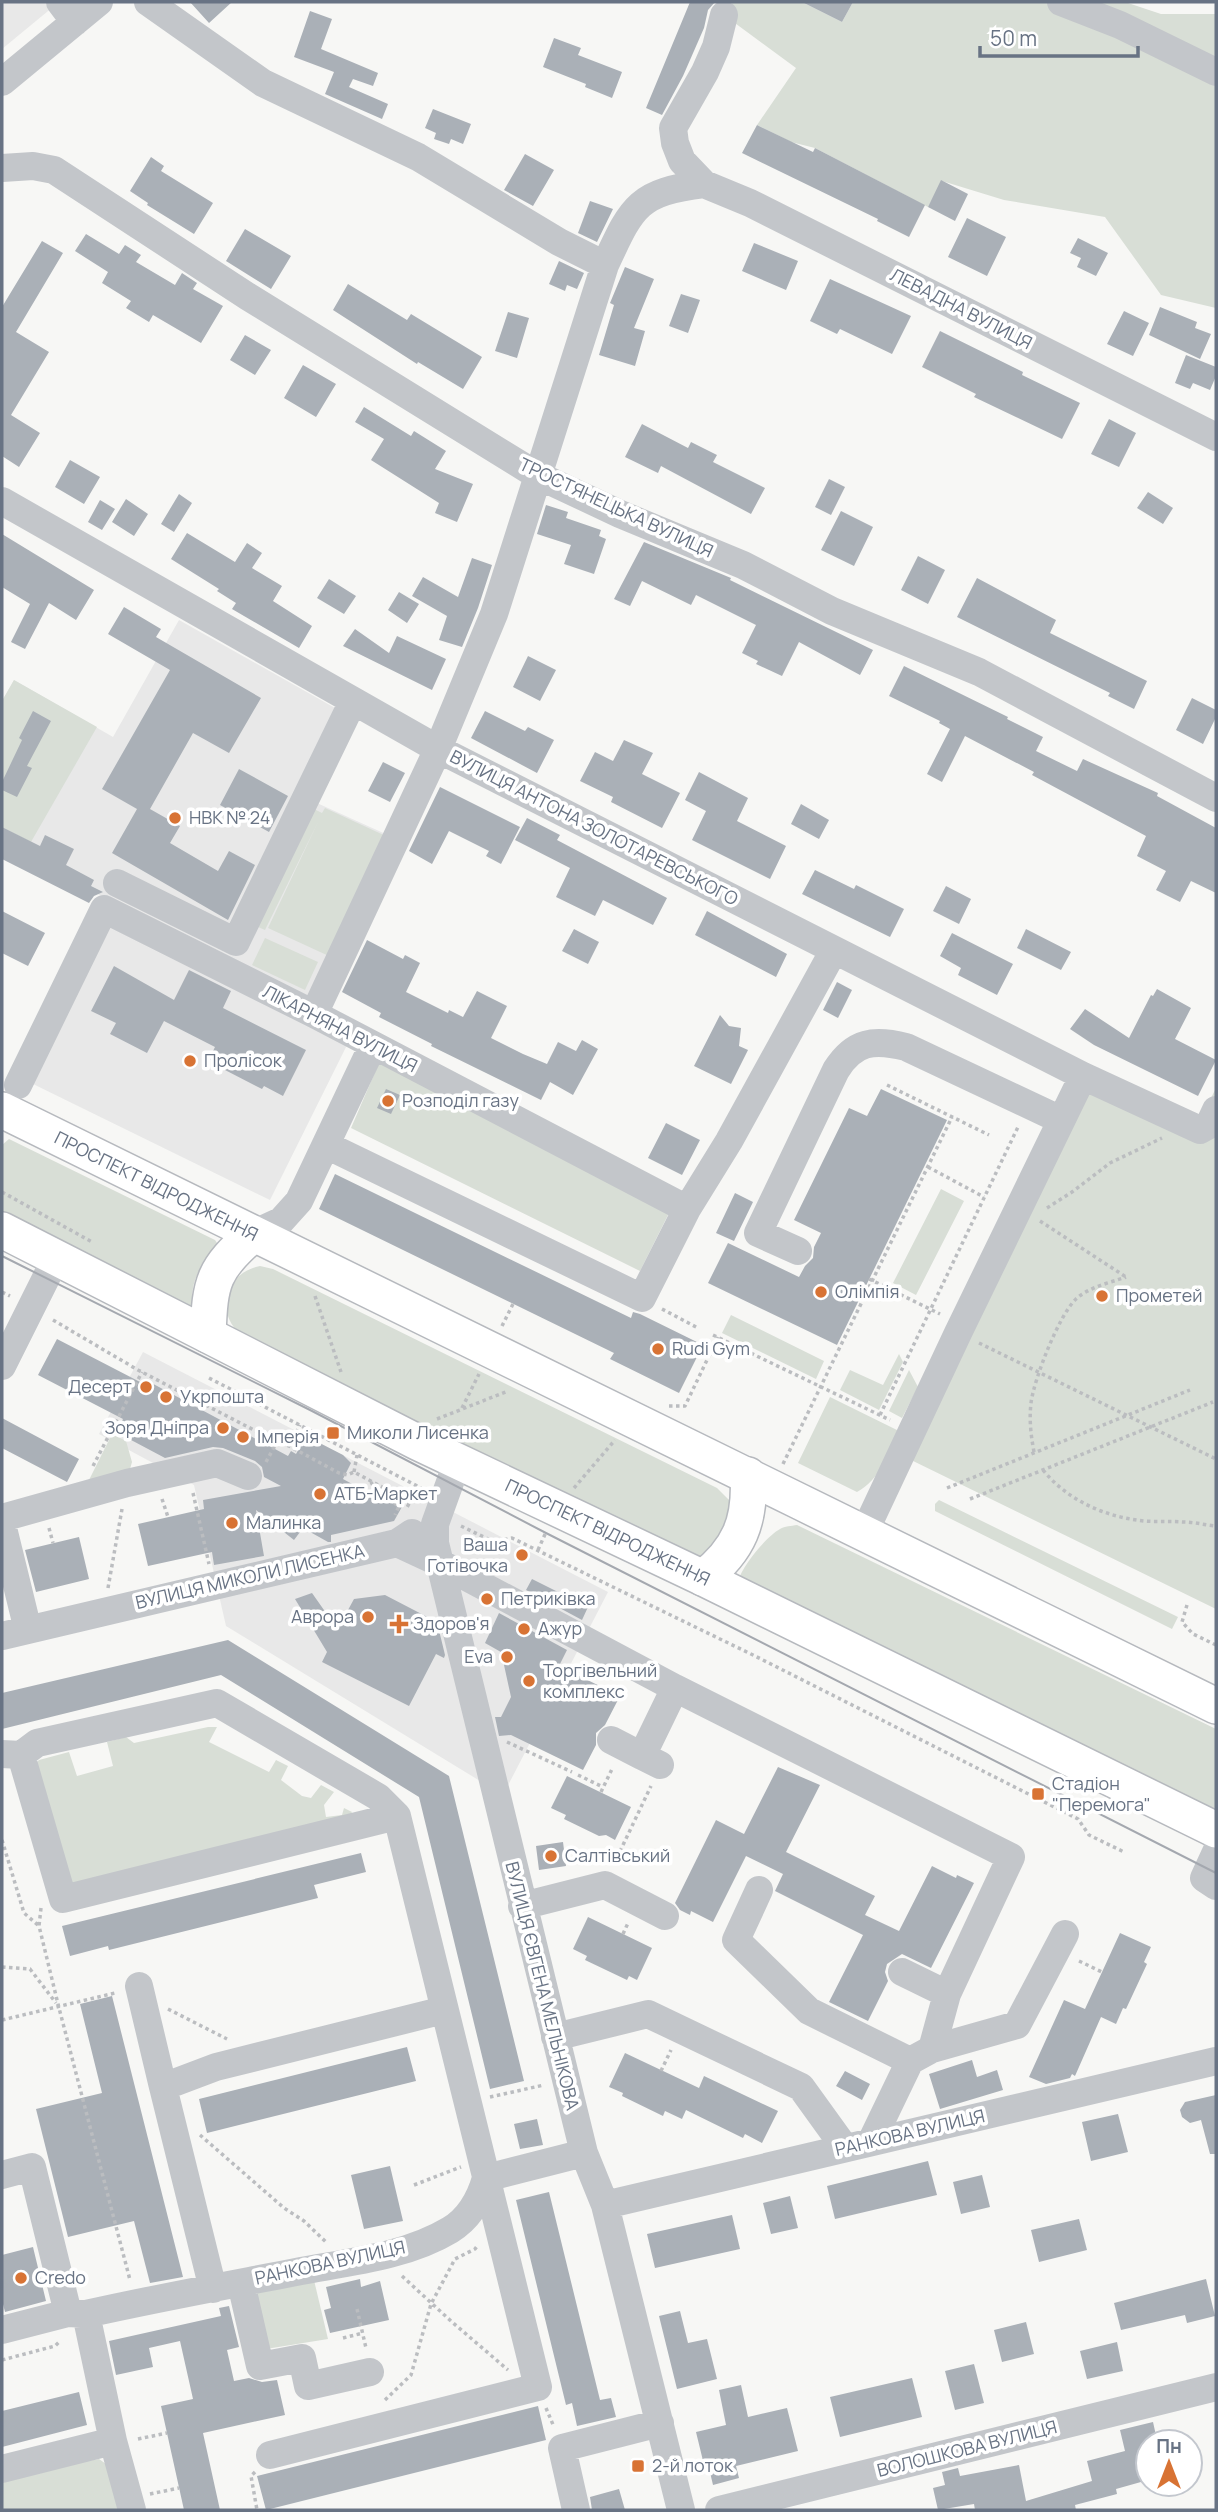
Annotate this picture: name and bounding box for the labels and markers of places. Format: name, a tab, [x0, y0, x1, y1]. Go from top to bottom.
place label: НВК № 24	[189, 805, 270, 829]
marker: НВК № 24	[167, 810, 183, 826]
place label: Пролісок	[204, 1048, 283, 1072]
marker: Пролісок	[182, 1053, 198, 1069]
place label: Розподіл газу	[402, 1088, 519, 1112]
marker: Розподіл газу	[380, 1093, 396, 1109]
place label: Олімпія	[835, 1279, 899, 1303]
place label: Прометей	[1116, 1283, 1202, 1307]
marker: Олімпія	[813, 1284, 829, 1300]
marker: Прометей	[1094, 1288, 1110, 1304]
place label: Rudi Gym	[672, 1336, 750, 1360]
marker: Rudi Gym	[650, 1341, 666, 1357]
place label: Десерт	[68, 1374, 132, 1398]
marker: Десерт	[138, 1379, 154, 1395]
place label: Укрпошта	[180, 1384, 264, 1408]
marker: Укрпошта	[158, 1389, 174, 1405]
place label: Зоря Дніпра	[104, 1415, 209, 1439]
marker: Зоря Дніпра	[215, 1420, 231, 1436]
place label: Миколи Лисенка	[347, 1420, 489, 1444]
place label: Імперія	[257, 1424, 319, 1448]
marker: Миколи Лисенка	[325, 1425, 341, 1441]
marker: Імперія	[235, 1429, 251, 1445]
place label: АТБ-Маркет	[334, 1481, 437, 1505]
marker: АТБ-Маркет	[312, 1486, 328, 1502]
place label: Малинка	[246, 1510, 321, 1534]
marker: Малинка	[224, 1515, 240, 1531]
place label: Ваша Готівочка	[427, 1532, 508, 1577]
marker: Ваша Готівочка	[514, 1547, 530, 1563]
place label: Петриківка	[501, 1586, 596, 1610]
marker: Петриківка	[479, 1591, 495, 1607]
place label: Аврора	[291, 1604, 354, 1628]
marker: Аврора	[360, 1609, 376, 1625]
place label: Здоров'я	[413, 1611, 489, 1635]
marker: Здоров'я	[391, 1616, 407, 1632]
place label: Ажур	[538, 1616, 582, 1640]
marker: Ажур	[516, 1621, 532, 1637]
place label: Eva	[464, 1644, 493, 1668]
marker: Eva	[499, 1649, 515, 1665]
place label: Торгівельний комплекс	[543, 1658, 657, 1703]
marker: Торгівельний комплекс	[521, 1673, 537, 1689]
place label: Стадіон "Перемога"	[1052, 1771, 1151, 1816]
marker: Стадіон "Перемога"	[1030, 1786, 1046, 1802]
place label: Салтівський	[565, 1843, 670, 1867]
marker: Салтівський	[543, 1848, 559, 1864]
place label: Credo	[35, 2265, 86, 2289]
marker: Credo	[13, 2270, 29, 2286]
place label: 2-й лоток	[652, 2453, 734, 2477]
marker: 2-й лоток	[630, 2458, 646, 2474]

